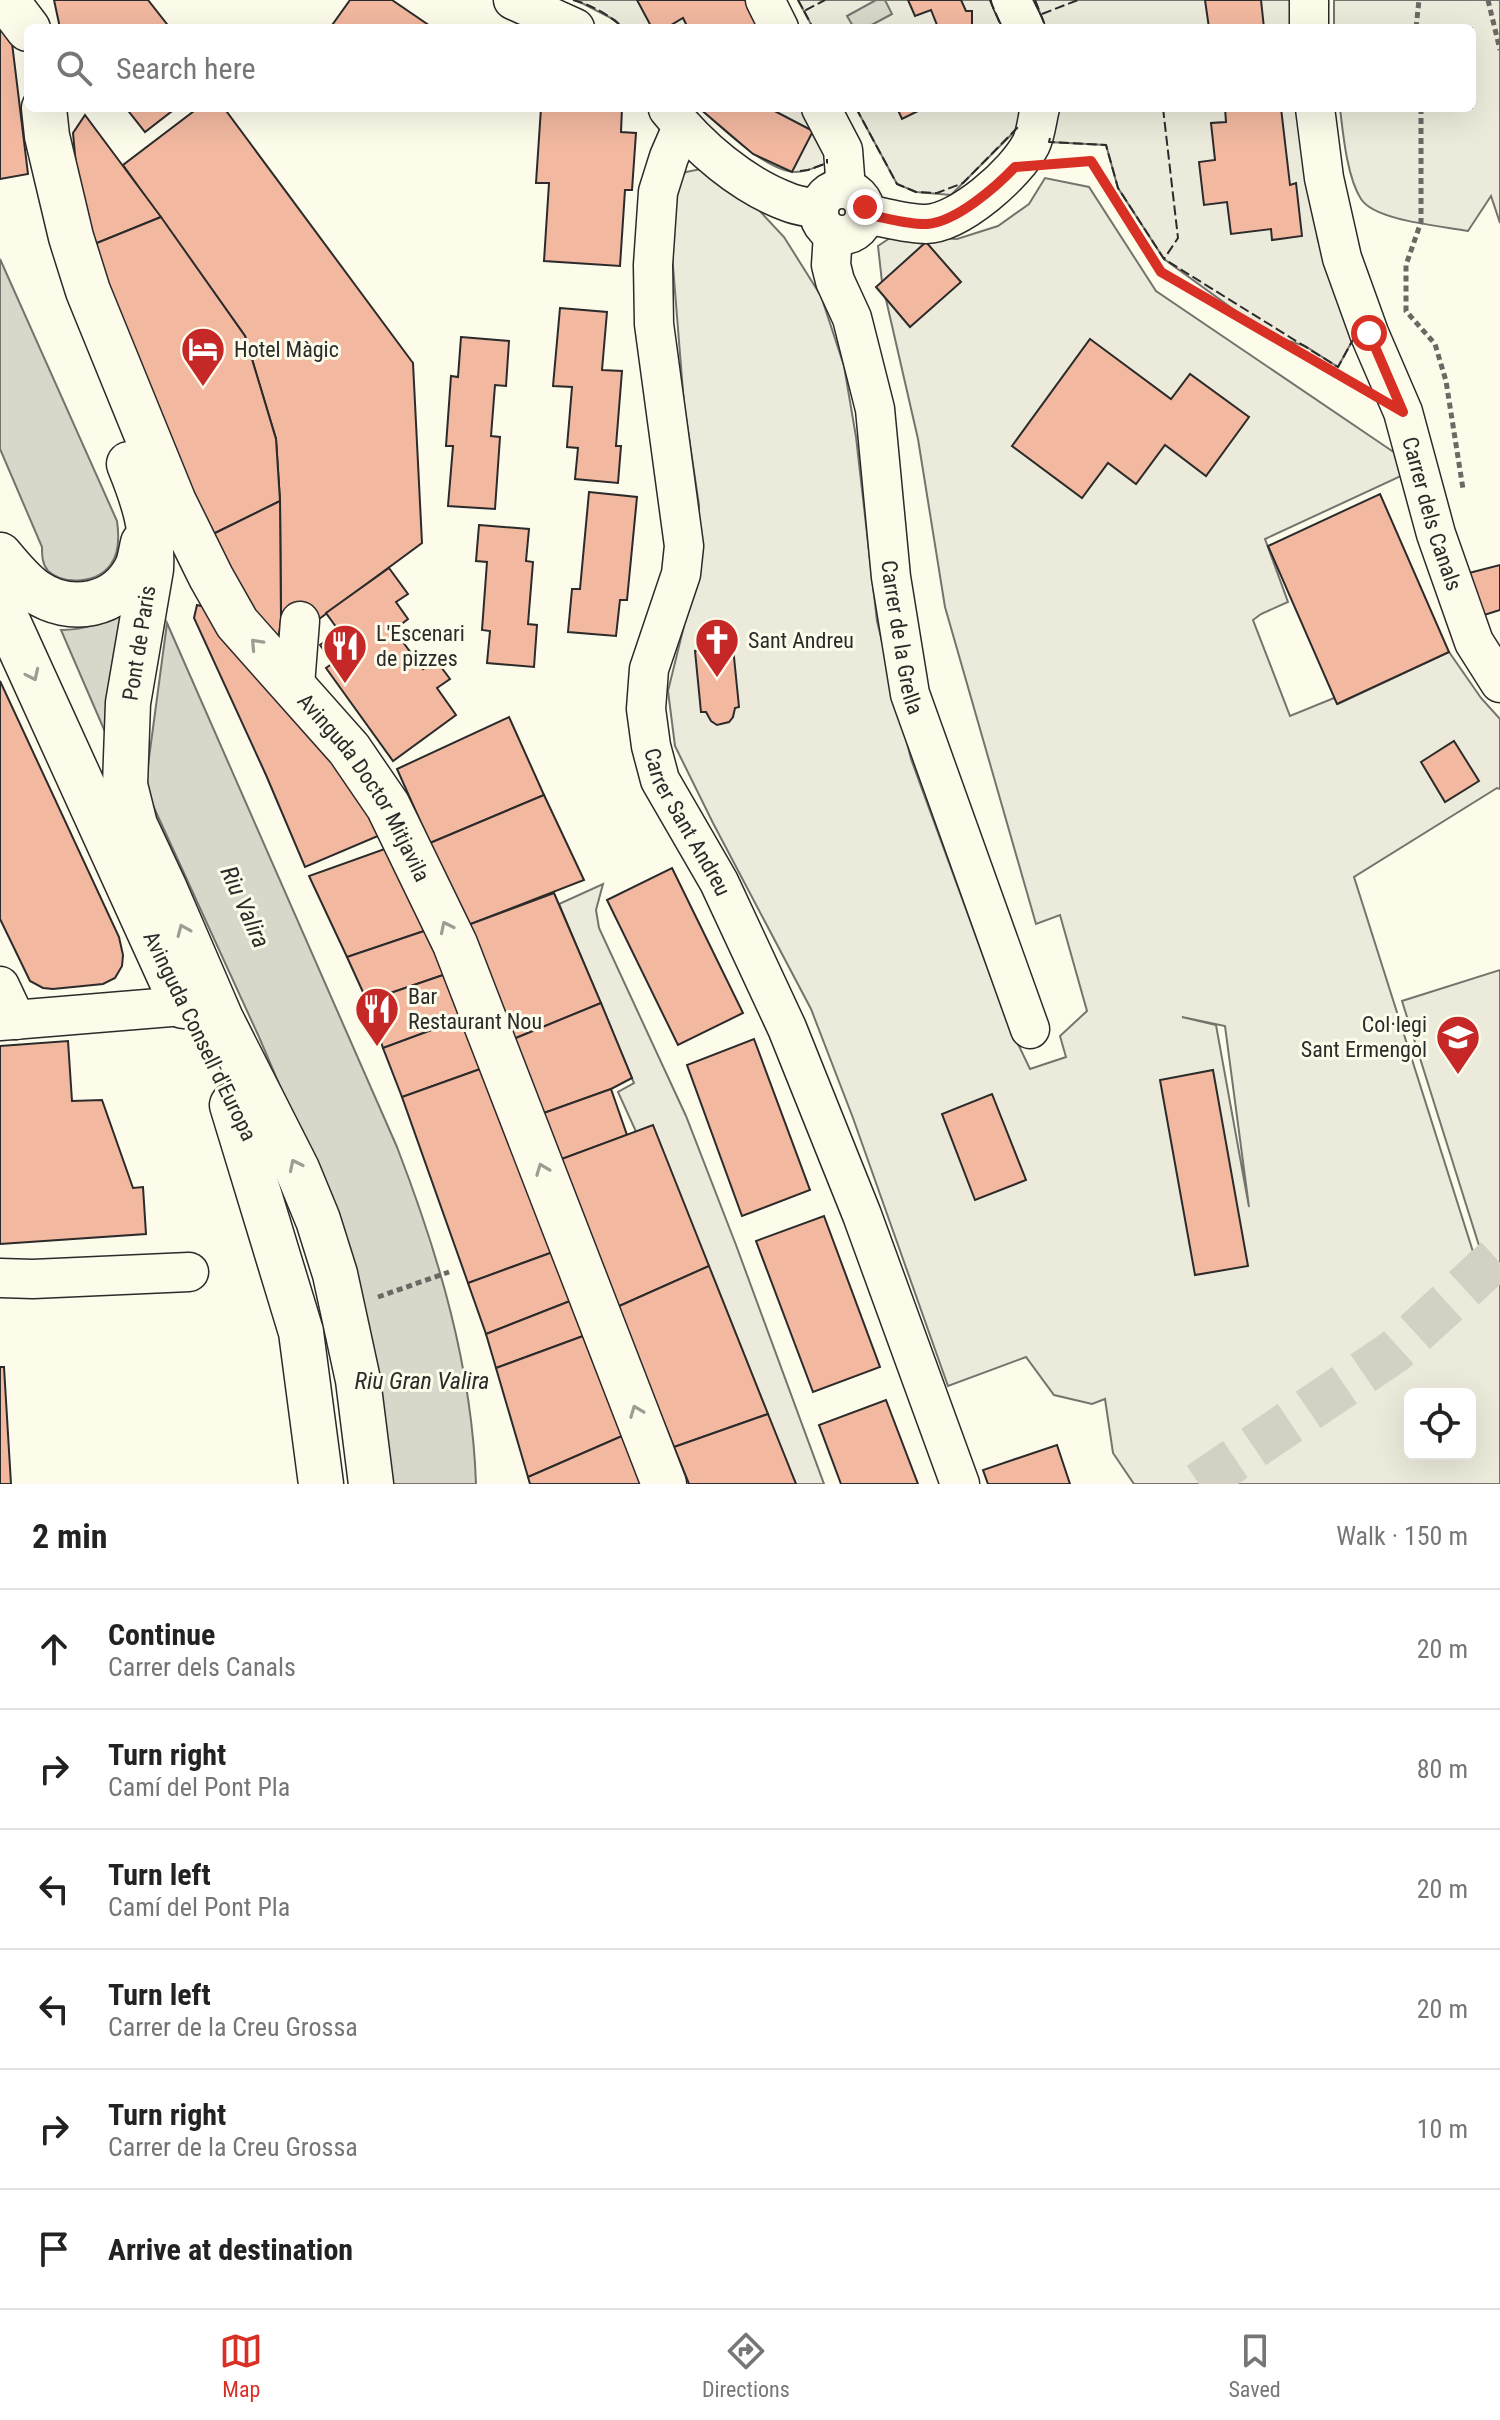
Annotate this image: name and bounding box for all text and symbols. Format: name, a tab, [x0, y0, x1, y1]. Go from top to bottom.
search box	[24, 24, 1476, 112]
icon: search	[52, 46, 96, 90]
text: Search here	[116, 51, 256, 86]
route end	[847, 189, 883, 225]
route start	[1351, 315, 1387, 351]
hotel icon: Hotel Màgic	[179, 325, 227, 388]
place label: Hotel Màgic	[234, 337, 339, 362]
street label: Carrer dels Canals	[1398, 434, 1467, 594]
street label: Carrer de la Grella	[877, 559, 929, 717]
street label: Pont de Paris	[118, 584, 160, 702]
church icon: Sant Andreu	[693, 616, 741, 679]
place label: L'Escenari de pizzes	[376, 621, 465, 671]
restaurant icon: L'Escenari de pizzes	[321, 622, 369, 685]
place label: Sant Andreu	[748, 628, 854, 653]
one-way arrow	[252, 638, 266, 653]
one-way arrow	[23, 667, 39, 681]
street label: Avinguda Doctor Mitjavila	[293, 688, 435, 886]
street label: Carrer Sant Andreu	[640, 745, 736, 900]
water label: Riu Valira	[215, 862, 275, 952]
one-way arrow	[440, 921, 456, 936]
one-way arrow	[176, 924, 192, 938]
street label: Avinguda Consell d'Europa	[138, 927, 262, 1145]
place label: Bar Restaurant Nou	[408, 984, 542, 1034]
restaurant icon: Bar Restaurant Nou	[353, 985, 401, 1048]
place label: Col·legi Sant Ermengol	[1301, 1012, 1427, 1062]
school or university icon: Col·legi Sant Ermengol	[1434, 1013, 1482, 1076]
one-way arrow	[289, 1158, 305, 1173]
one-way arrow	[535, 1163, 552, 1177]
water label: Riu Gran Valira	[355, 1367, 489, 1395]
map controls	[1404, 1388, 1476, 1460]
button: locate	[1404, 1388, 1476, 1460]
one-way arrow	[629, 1405, 646, 1419]
text: 2 min	[32, 1516, 108, 1556]
text: Walk · 150 m	[1336, 1521, 1468, 1551]
text: Continue	[108, 1617, 215, 1652]
icon: ahead	[32, 1627, 76, 1671]
text: 20 m	[1417, 1634, 1468, 1664]
text: Carrer dels Canals	[108, 1652, 296, 1682]
text: Turn right	[108, 1737, 226, 1772]
icon: right	[32, 1747, 76, 1791]
text: 80 m	[1417, 1754, 1468, 1784]
text: Camí del Pont Pla	[108, 1772, 290, 1802]
text: Turn left	[108, 1857, 211, 1892]
icon: left	[32, 1867, 76, 1911]
text: 20 m	[1417, 1874, 1468, 1904]
text: Camí del Pont Pla	[108, 1892, 290, 1922]
text: Turn left	[108, 1977, 211, 2012]
icon: left	[32, 1987, 76, 2031]
text: 20 m	[1417, 1994, 1468, 2024]
text: Carrer de la Creu Grossa	[108, 2012, 358, 2042]
text: Turn right	[108, 2097, 226, 2132]
icon: right	[32, 2107, 76, 2151]
text: 10 m	[1417, 2114, 1468, 2144]
text: Carrer de la Creu Grossa	[108, 2132, 358, 2162]
icon: arrive	[32, 2227, 76, 2271]
text: Arrive at destination	[108, 2232, 353, 2267]
tab: Map	[219, 2329, 263, 2402]
tab: Directions	[702, 2329, 790, 2402]
tab: Saved	[1228, 2329, 1281, 2402]

